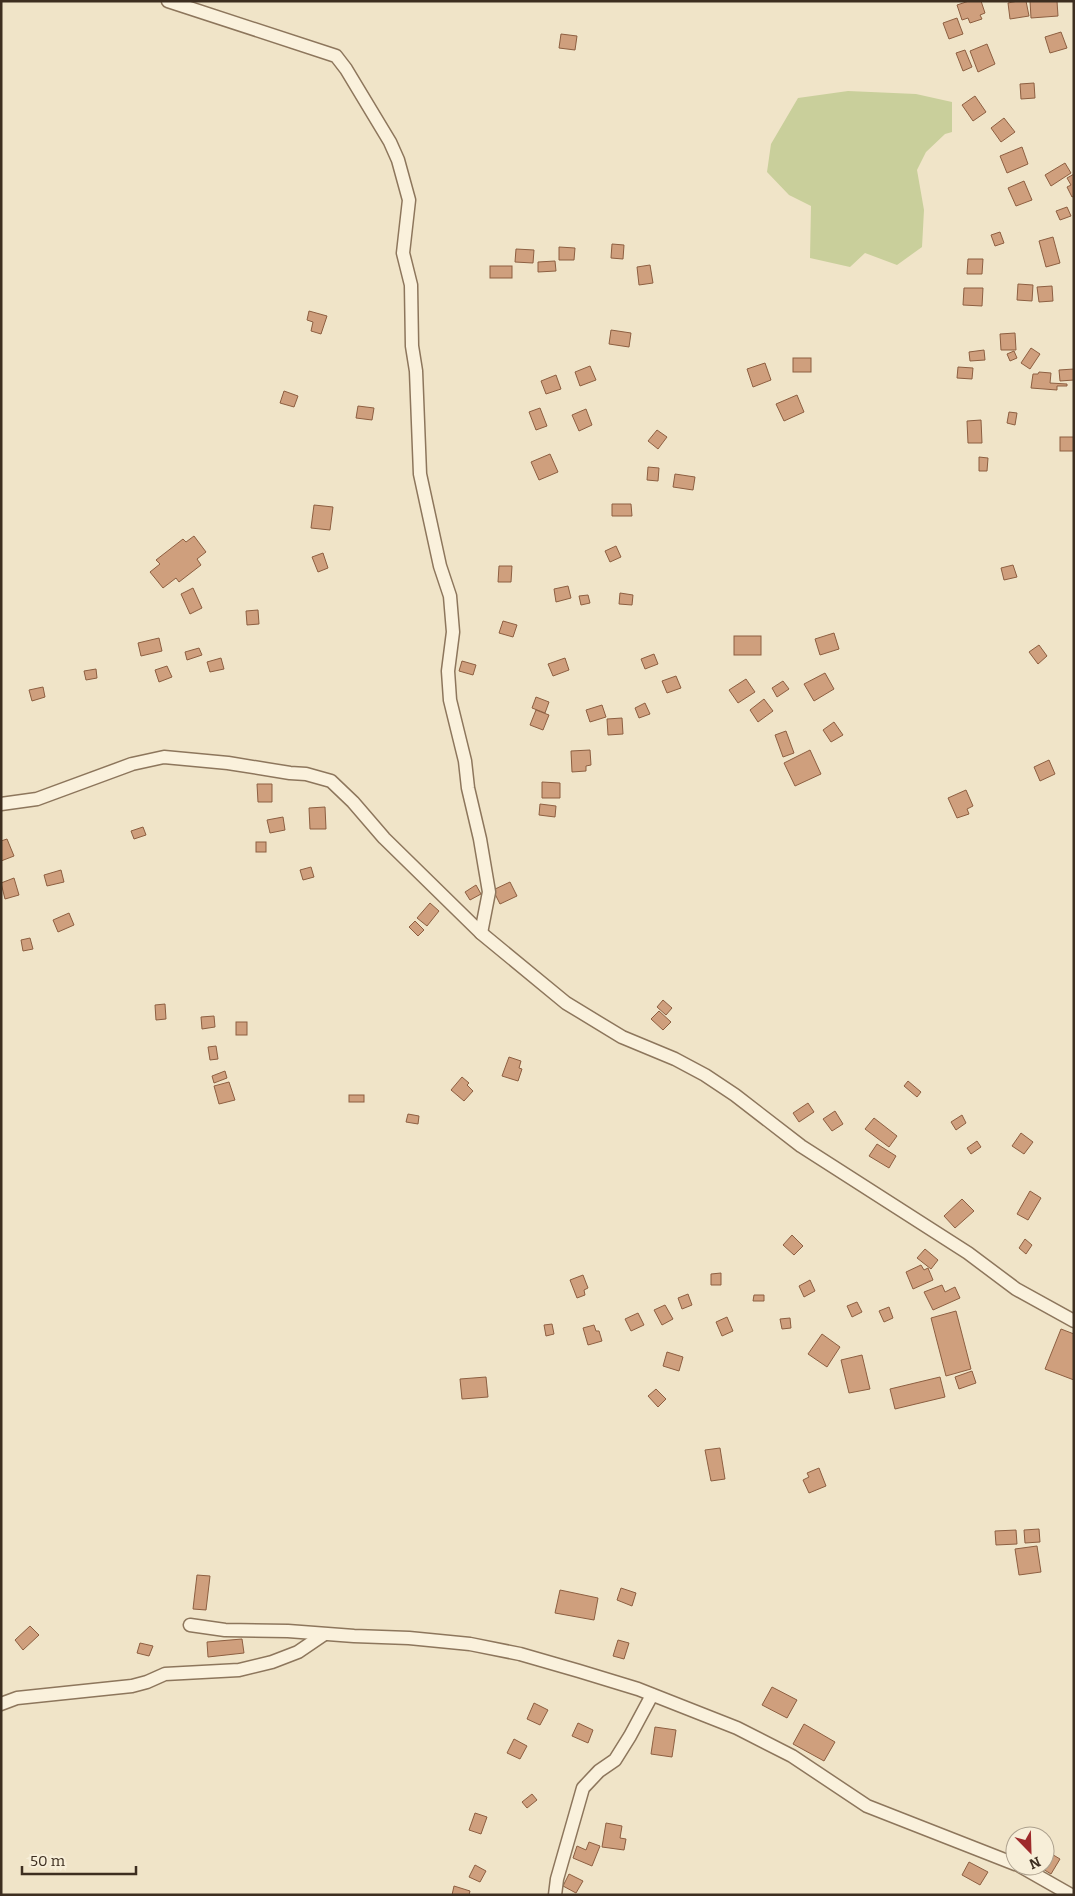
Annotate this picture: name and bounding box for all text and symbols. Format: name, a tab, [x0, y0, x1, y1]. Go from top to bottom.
north arrow	[1005, 1826, 1055, 1876]
scale bar	[22, 1844, 136, 1876]
text: 50 m	[30, 1852, 66, 1870]
text: N	[1026, 1853, 1043, 1873]

